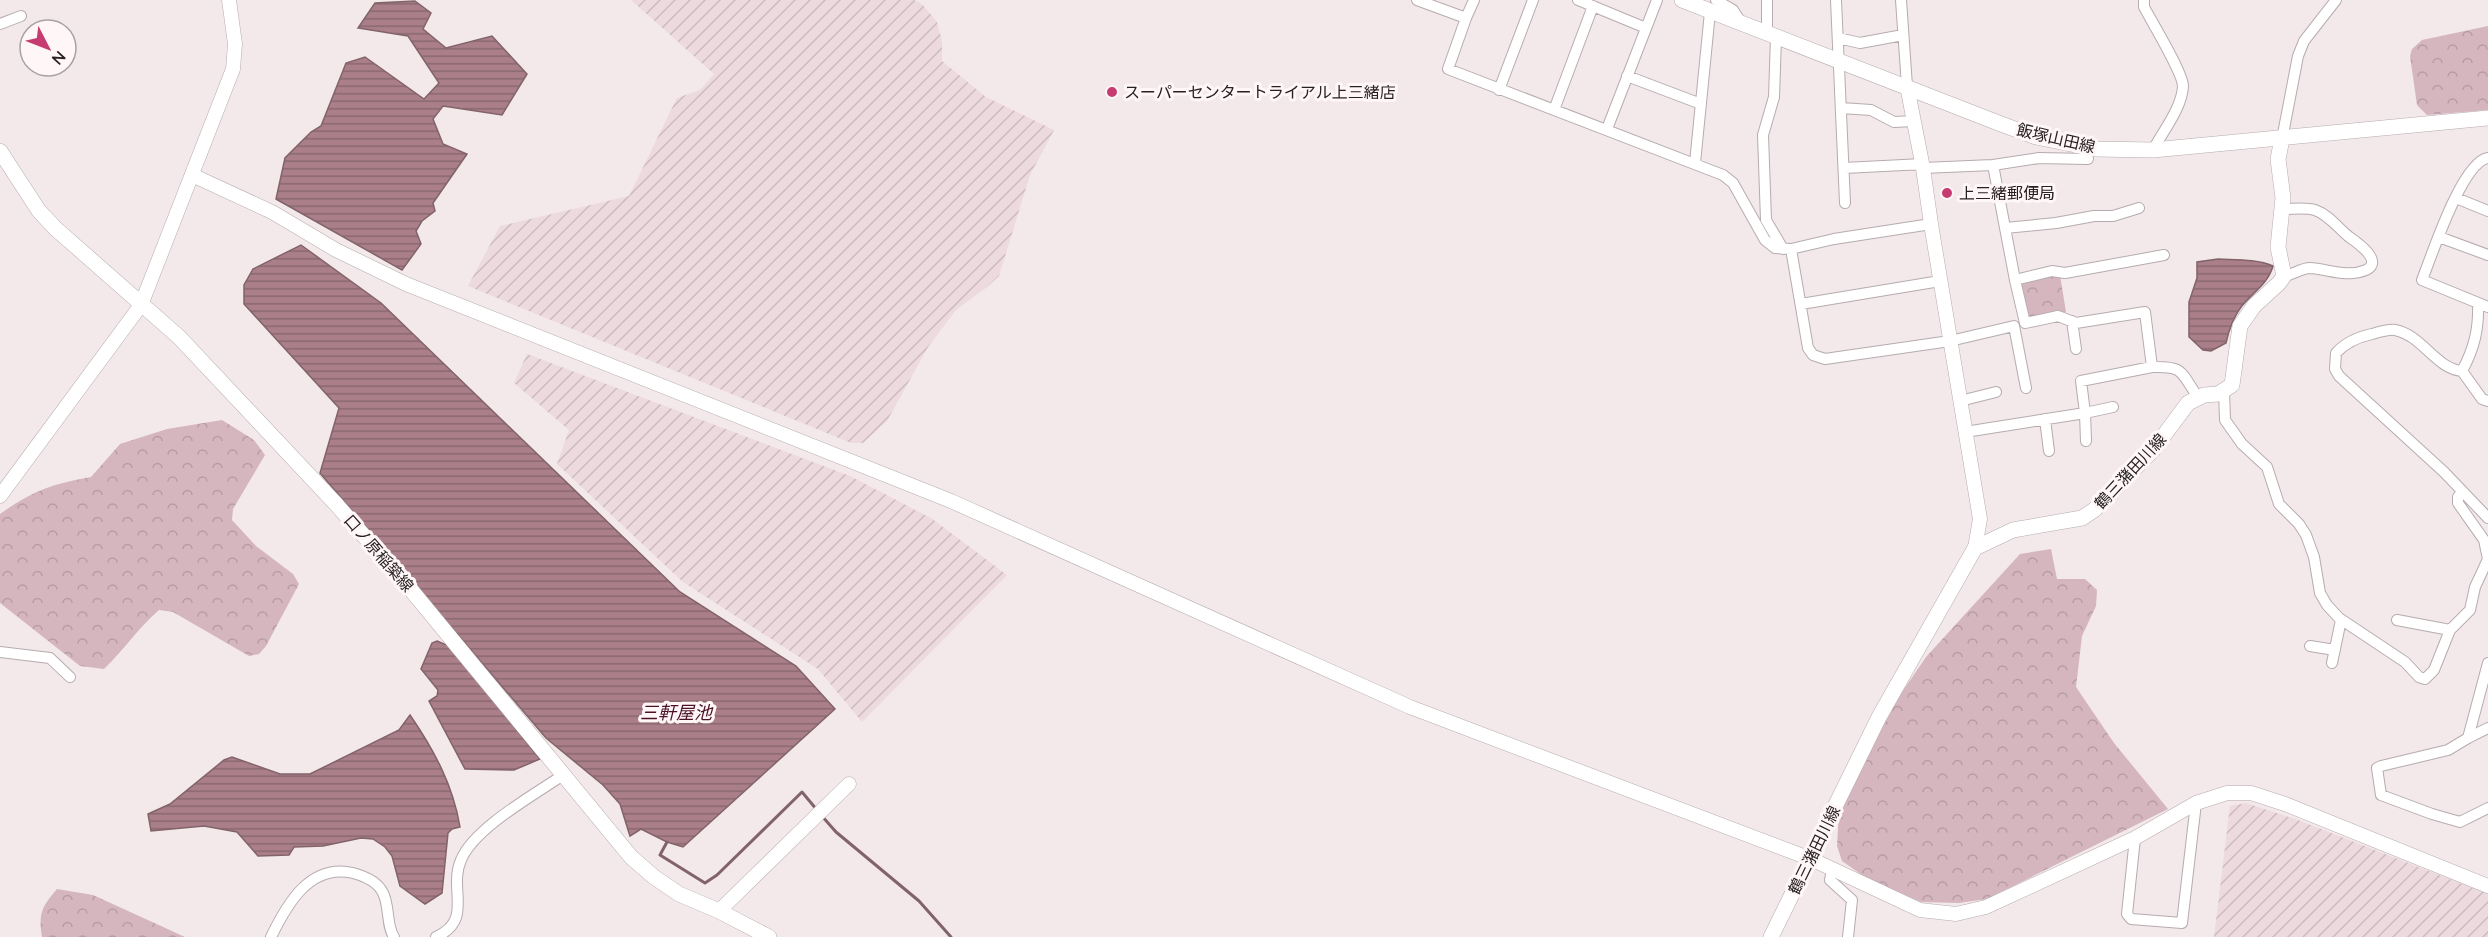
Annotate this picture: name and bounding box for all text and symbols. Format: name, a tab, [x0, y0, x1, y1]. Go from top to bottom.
north arrow	[18, 18, 78, 78]
text: N	[48, 47, 71, 69]
place label: スーパーセンタートライアル上三緒店	[1124, 82, 1396, 102]
marker: スーパーセンタートライアル上三緒店	[1105, 85, 1119, 99]
street label: 飯塚山田線	[2015, 119, 2097, 157]
place label: 上三緒郵便局	[1959, 183, 2055, 203]
marker: 上三緒郵便局	[1940, 186, 1954, 200]
street label: 鶴三潴田川線	[2090, 429, 2170, 513]
street label: 口ノ原稲築線	[340, 510, 418, 596]
water label: 三軒屋池	[640, 701, 714, 724]
street label: 鶴三潴田川線	[1784, 802, 1844, 898]

